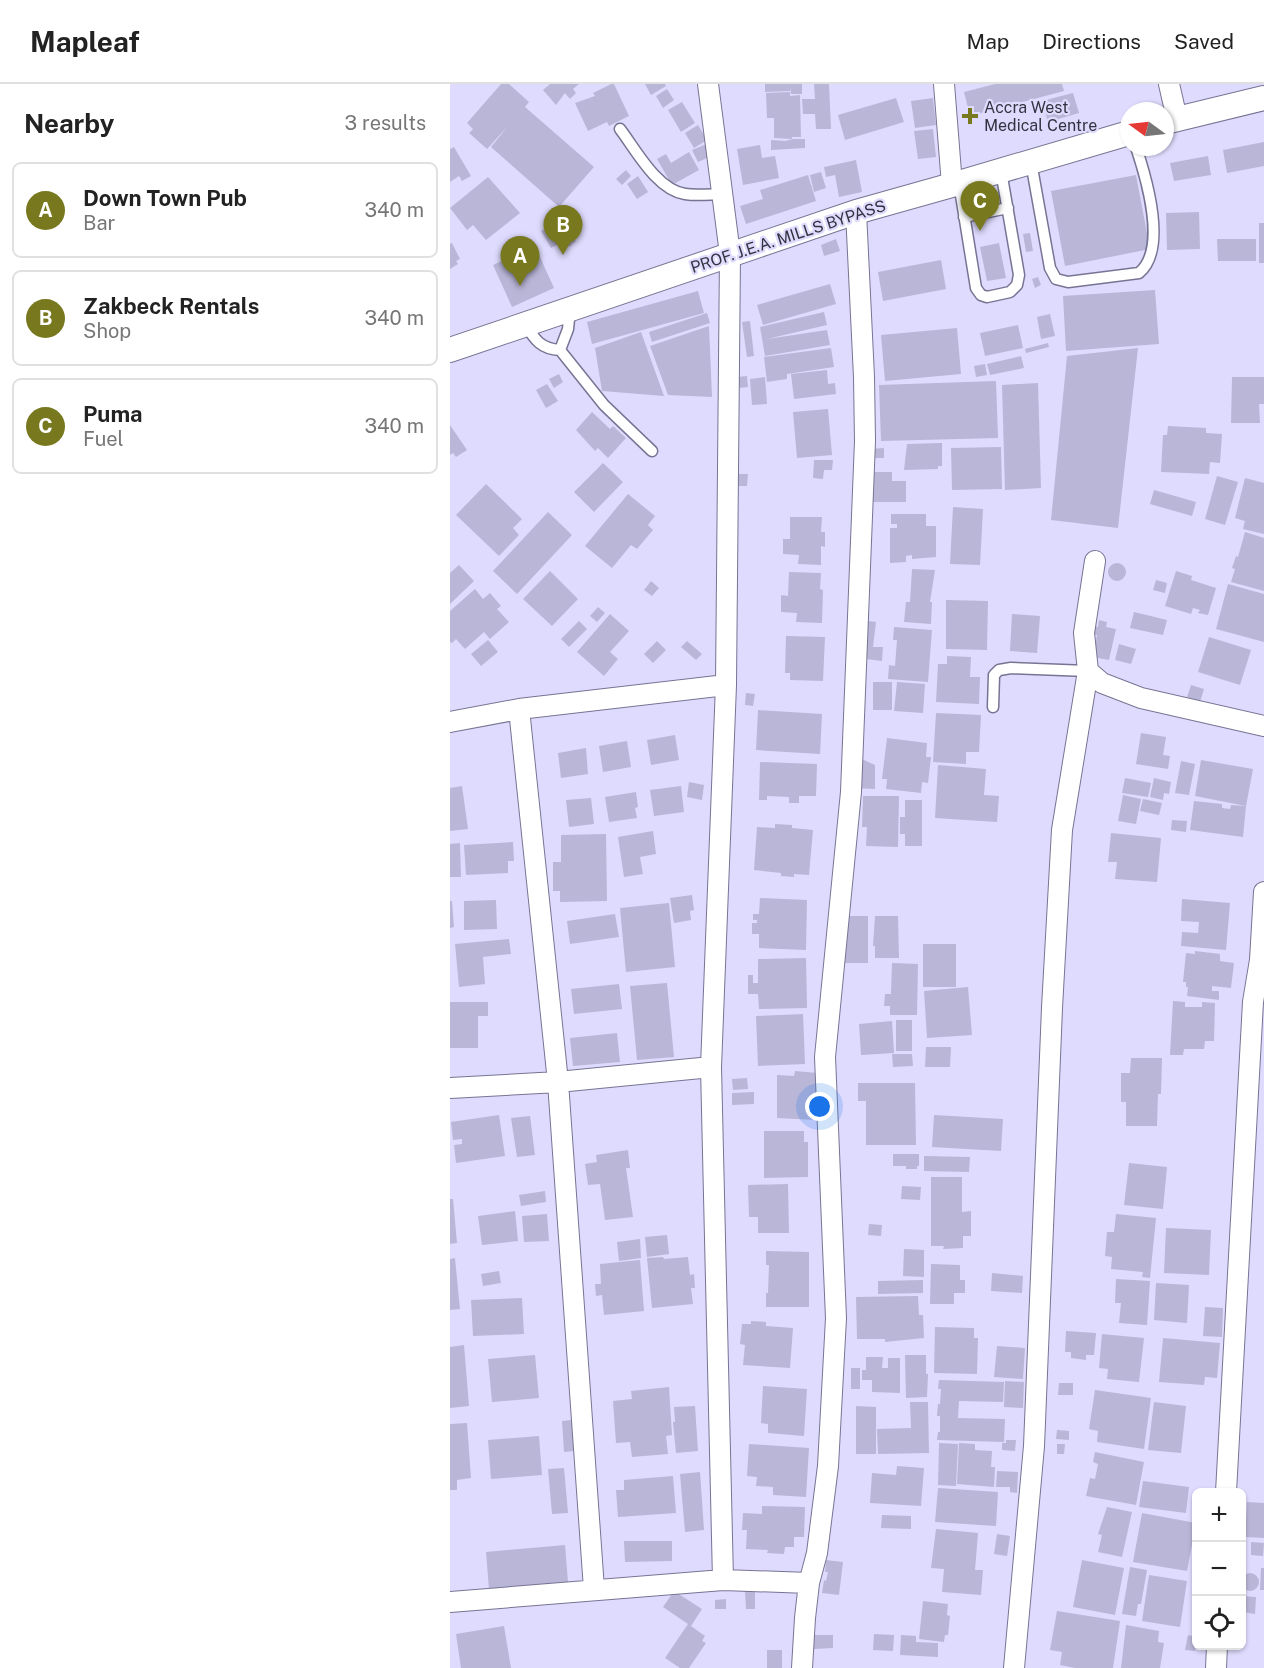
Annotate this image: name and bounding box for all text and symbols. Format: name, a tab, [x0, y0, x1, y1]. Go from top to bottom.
text: Mapleaf	[30, 25, 140, 58]
text: Map	[967, 29, 1009, 54]
text: Directions	[1042, 29, 1141, 54]
text: Saved	[1174, 29, 1234, 54]
place label: Accra West Medical Centre	[984, 98, 1097, 135]
north arrow	[1120, 102, 1174, 156]
marker: Accra West Medical Centre	[961, 107, 979, 125]
text: Nearby	[24, 108, 114, 139]
text: 3 results	[345, 111, 426, 135]
pin: C	[960, 182, 1000, 231]
text: Down Town Pub	[83, 185, 247, 211]
street label: PROF. J.E.A. MILLS BYPASS	[688, 196, 888, 277]
text: A	[38, 198, 53, 222]
text: 340 m	[364, 198, 424, 222]
pin: B	[544, 206, 582, 255]
text: Bar	[83, 211, 115, 235]
pin: A	[500, 236, 540, 286]
text: Zakbeck Rentals	[83, 293, 259, 319]
text: B	[39, 306, 52, 330]
text: 340 m	[364, 306, 424, 330]
text: Shop	[83, 319, 131, 343]
text: Puma	[83, 401, 143, 427]
text: C	[38, 414, 53, 438]
text: 340 m	[364, 414, 424, 438]
text: Fuel	[83, 427, 124, 451]
your location	[805, 1092, 834, 1121]
map controls	[1192, 1488, 1246, 1650]
button: +	[1192, 1488, 1246, 1542]
button: −	[1192, 1542, 1246, 1596]
button: locate	[1192, 1596, 1246, 1650]

